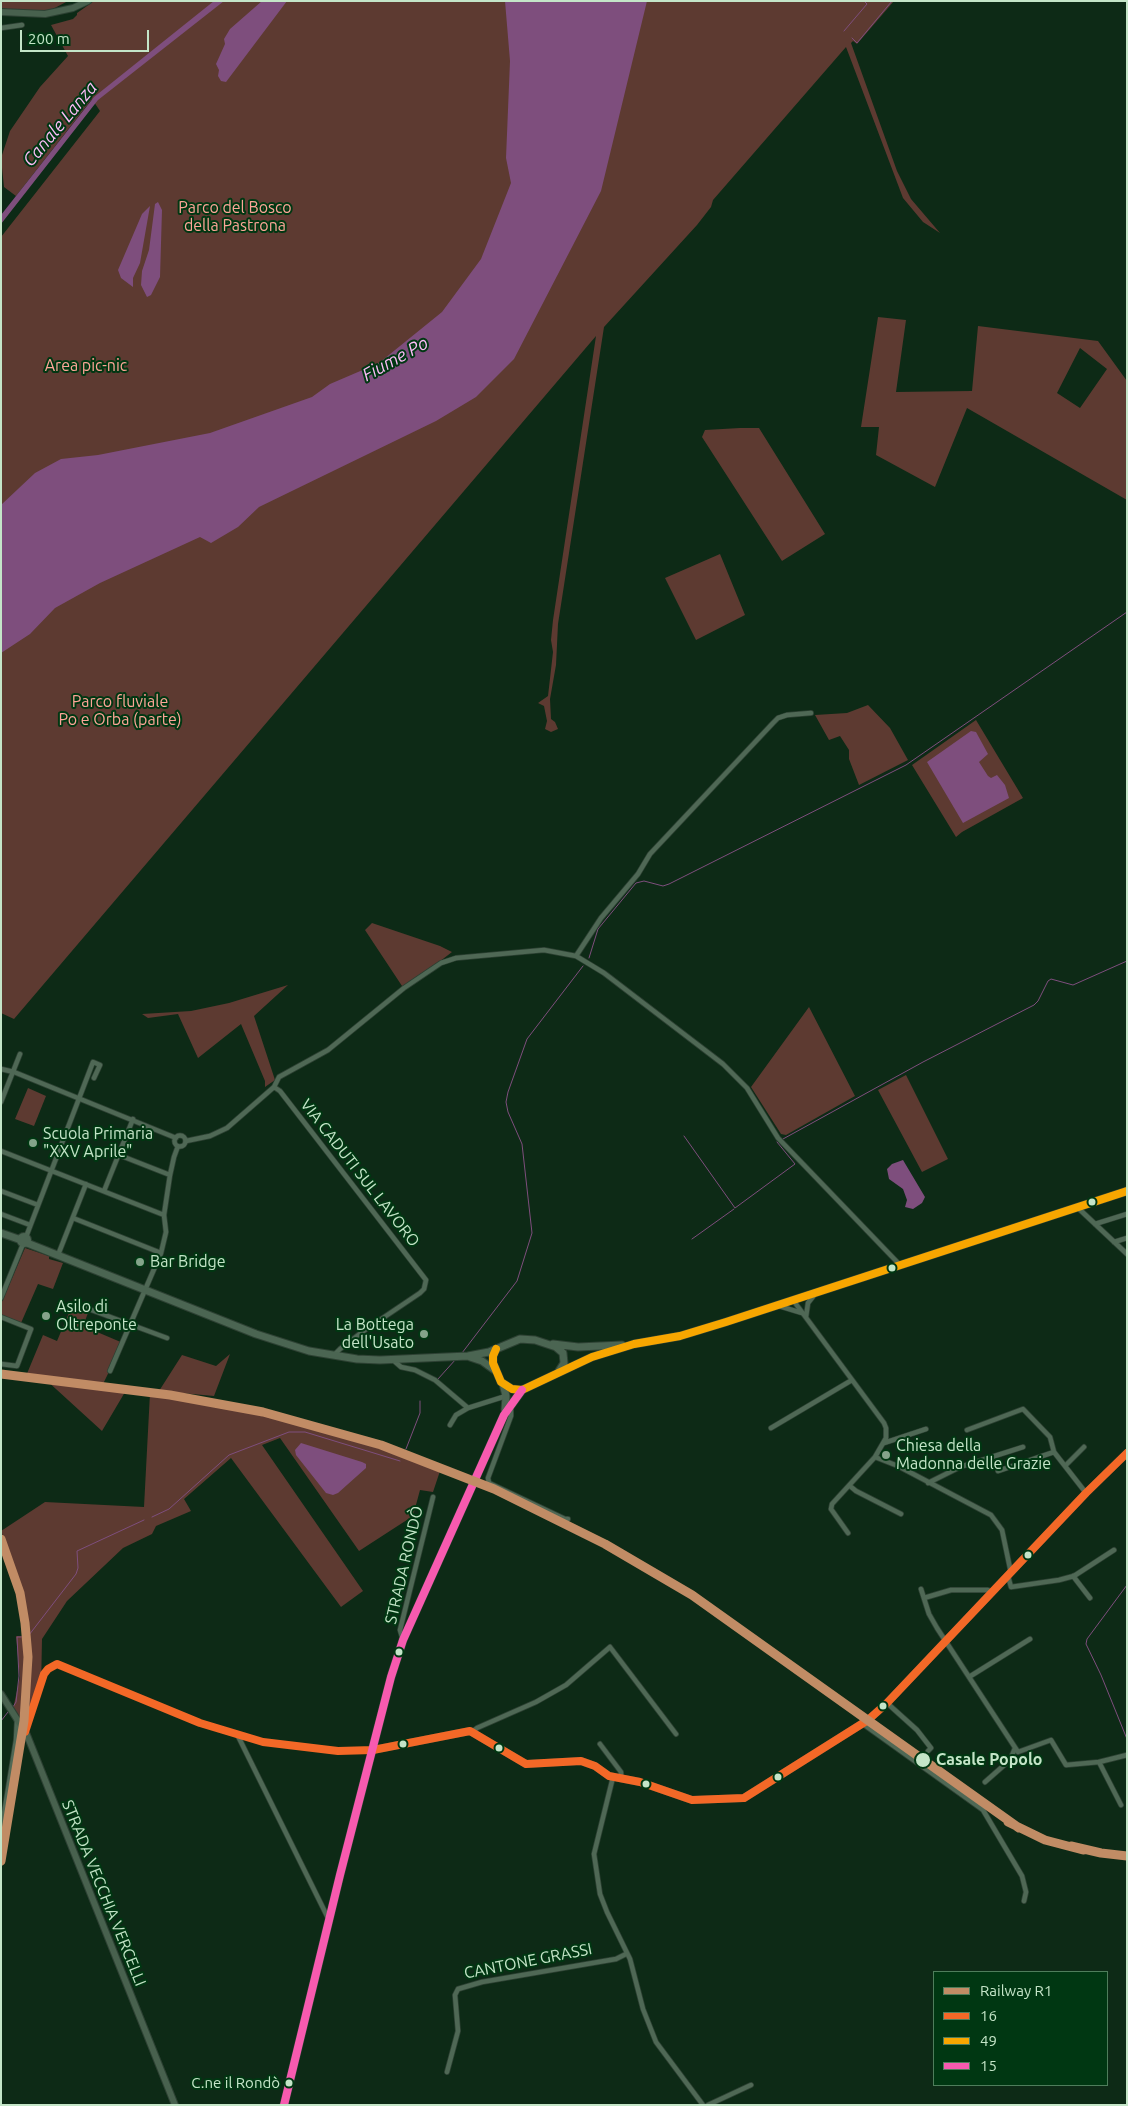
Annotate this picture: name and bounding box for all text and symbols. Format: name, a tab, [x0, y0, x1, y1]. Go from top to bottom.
scale bar	[22, 20, 151, 52]
text: 200 m	[28, 30, 70, 47]
water label: Canale Lanza	[18, 77, 102, 171]
park label: Parco del Bosco della Pastrona	[178, 198, 292, 236]
water label: Fiume Po	[358, 332, 432, 386]
park label: Area pic-nic	[45, 356, 127, 376]
park label: Parco fluviale Po e Orba (parte)	[58, 692, 182, 730]
street label: VIA CADUTI SUL LAVORO	[296, 1095, 424, 1251]
place label: Scuola Primaria "XXV Aprile"	[43, 1124, 153, 1162]
marker: Scuola Primaria "XXV Aprile"	[27, 1137, 39, 1149]
unlabelled marker	[1087, 1197, 1097, 1207]
place label: Bar Bridge	[150, 1252, 226, 1272]
marker: Bar Bridge	[134, 1256, 146, 1268]
unlabelled marker	[887, 1263, 897, 1273]
place label: Asilo di Oltreponte	[56, 1297, 137, 1335]
marker: Asilo di Oltreponte	[40, 1310, 52, 1322]
place label: La Bottega dell'Usato	[336, 1315, 414, 1353]
marker: La Bottega dell'Usato	[418, 1328, 430, 1340]
place label: Chiesa della Madonna delle Grazie	[896, 1436, 1051, 1474]
marker: Chiesa della Madonna delle Grazie	[880, 1449, 892, 1461]
street label: STRADA RONDÒ	[381, 1504, 427, 1626]
unlabelled marker	[1023, 1550, 1033, 1560]
unlabelled marker	[394, 1647, 404, 1657]
unlabelled marker	[878, 1701, 888, 1711]
unlabelled marker	[398, 1739, 408, 1749]
unlabelled marker	[494, 1743, 504, 1753]
place label: Casale Popolo	[936, 1750, 1042, 1770]
marker: Casale Popolo	[914, 1751, 932, 1769]
unlabelled marker	[773, 1772, 783, 1782]
unlabelled marker	[641, 1779, 651, 1789]
street label: STRADA VECCHIA VERCELLI	[58, 1797, 150, 1989]
street label: CANTONE GRASSI	[463, 1939, 593, 1983]
legend	[933, 1971, 1108, 2086]
text: Railway R1	[980, 1982, 1052, 1999]
text: 16	[980, 2007, 997, 2024]
text: 49	[980, 2032, 997, 2049]
text: 15	[980, 2057, 997, 2074]
place label: C.ne il Rondò	[191, 2074, 280, 2092]
marker: C.ne il Rondò	[284, 2078, 294, 2088]

